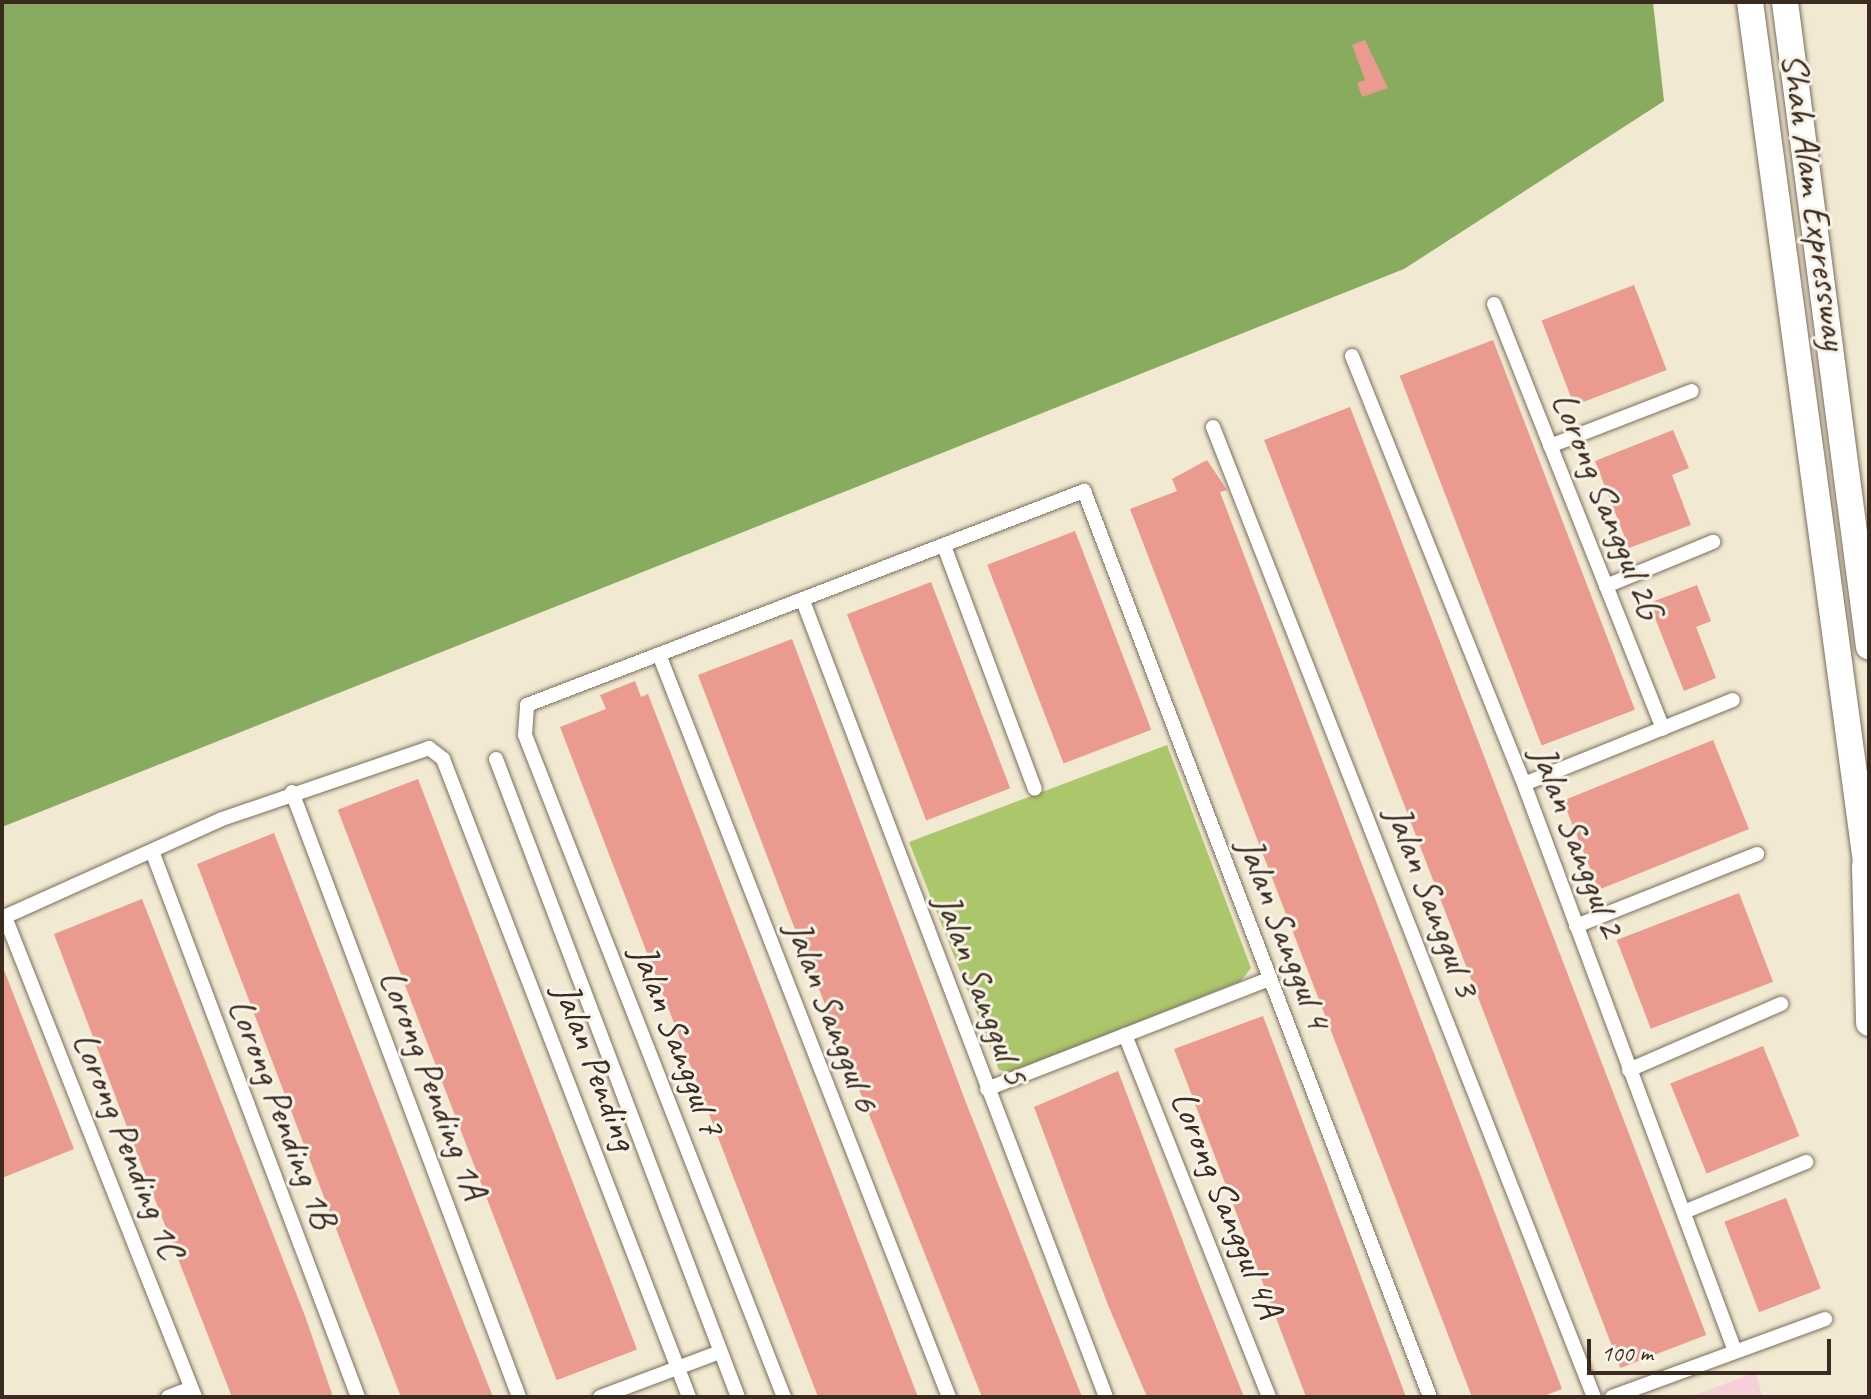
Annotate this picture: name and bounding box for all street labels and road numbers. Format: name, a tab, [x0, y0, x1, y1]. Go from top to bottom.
street label: Shah Alam Expressway	[1771, 48, 1859, 354]
street label: Lorong Sanggul 2G	[1542, 385, 1674, 625]
street label: Jalan Sanggul 2	[1521, 739, 1635, 943]
street label: Jalan Sanggul 3	[1376, 799, 1490, 1003]
street label: Jalan Sanggul 4	[1228, 831, 1342, 1035]
street label: Jalan Sanggul 5	[925, 887, 1039, 1091]
street label: Jalan Sanggul 6	[776, 914, 890, 1118]
street label: Jalan Sanggul 7	[621, 938, 735, 1142]
street label: Lorong Pending 1A	[370, 963, 498, 1205]
street label: Jalan Pending	[543, 976, 649, 1156]
street label: Lorong Pending 1B	[218, 992, 348, 1234]
street label: Lorong Pending 1C	[63, 1025, 195, 1265]
street label: Lorong Sanggul 4A	[1161, 1084, 1293, 1324]

